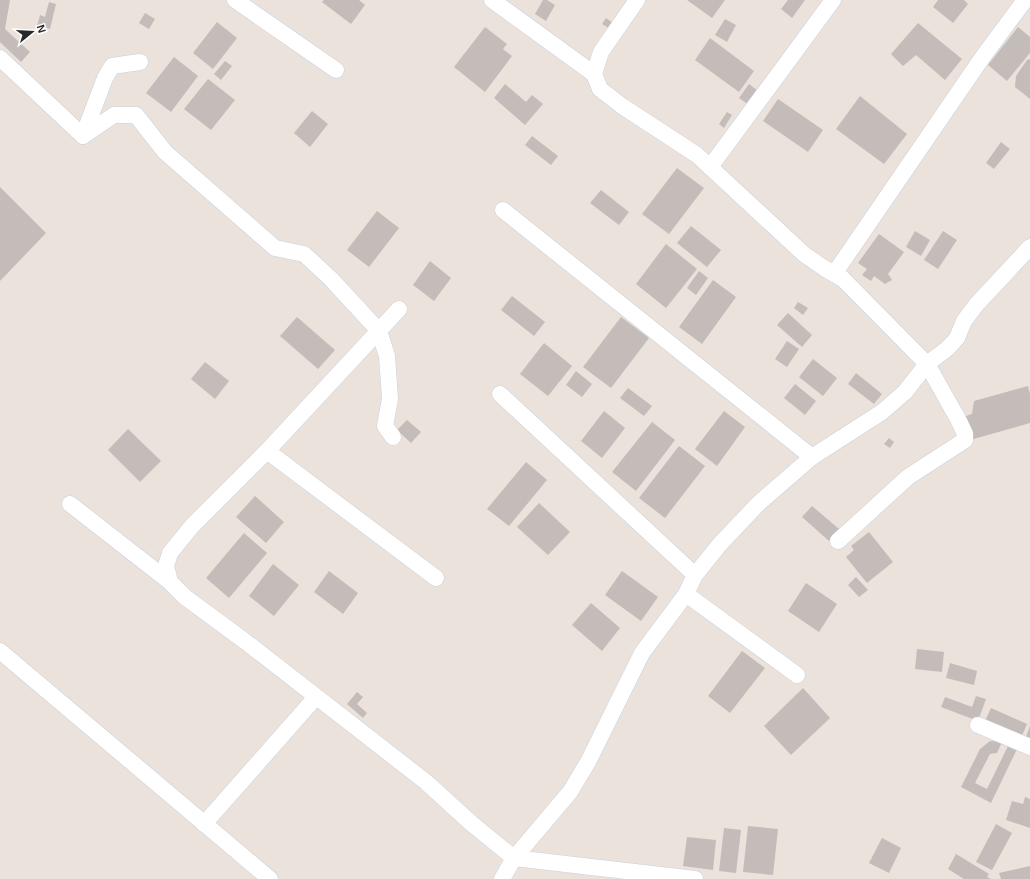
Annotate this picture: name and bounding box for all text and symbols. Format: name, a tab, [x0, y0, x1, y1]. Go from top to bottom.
north arrow	[12, 12, 52, 52]
text: N	[35, 23, 48, 35]

